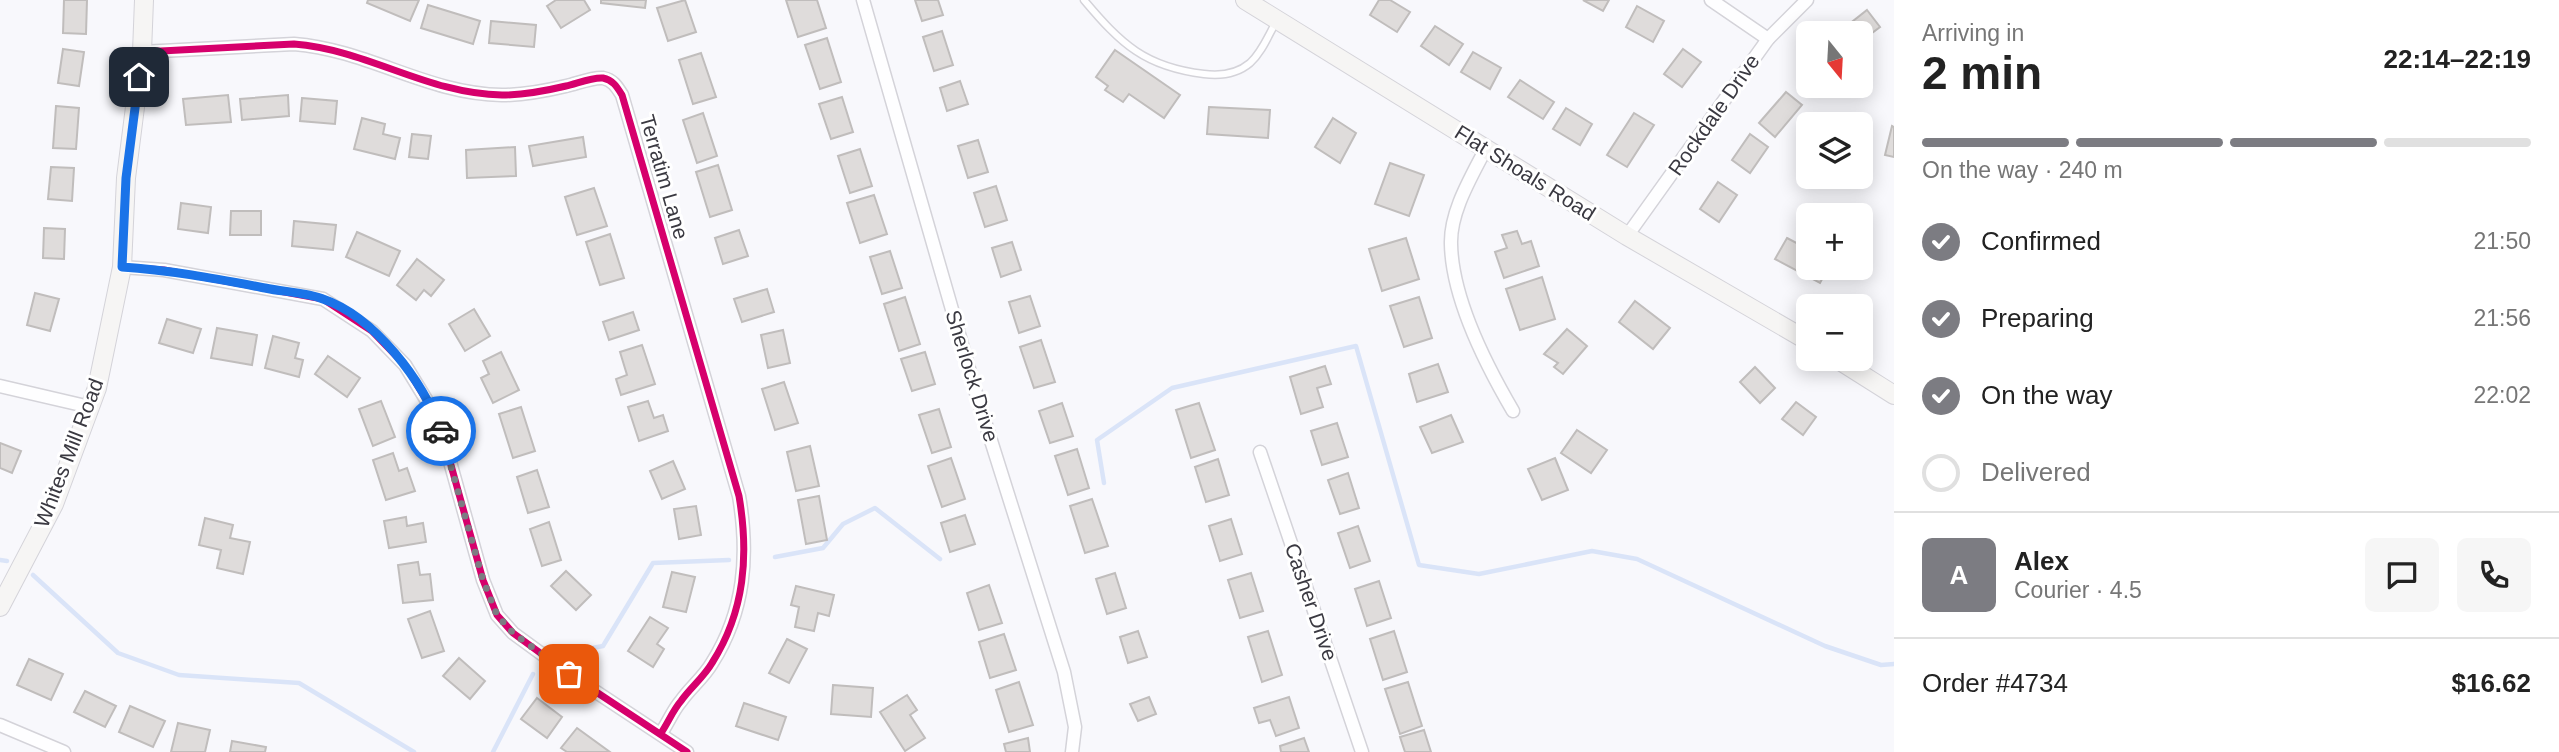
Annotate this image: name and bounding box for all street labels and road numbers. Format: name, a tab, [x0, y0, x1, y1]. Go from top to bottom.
street label: Rockdale Drive	[1663, 50, 1764, 180]
street label: Terratim Lane	[636, 112, 693, 242]
street label: Flat Shoals Road	[1451, 120, 1600, 225]
street label: Sherlock Drive	[942, 307, 1003, 445]
street label: Whites Mill Road	[30, 375, 107, 530]
street label: Casher Drive	[1281, 540, 1342, 664]

